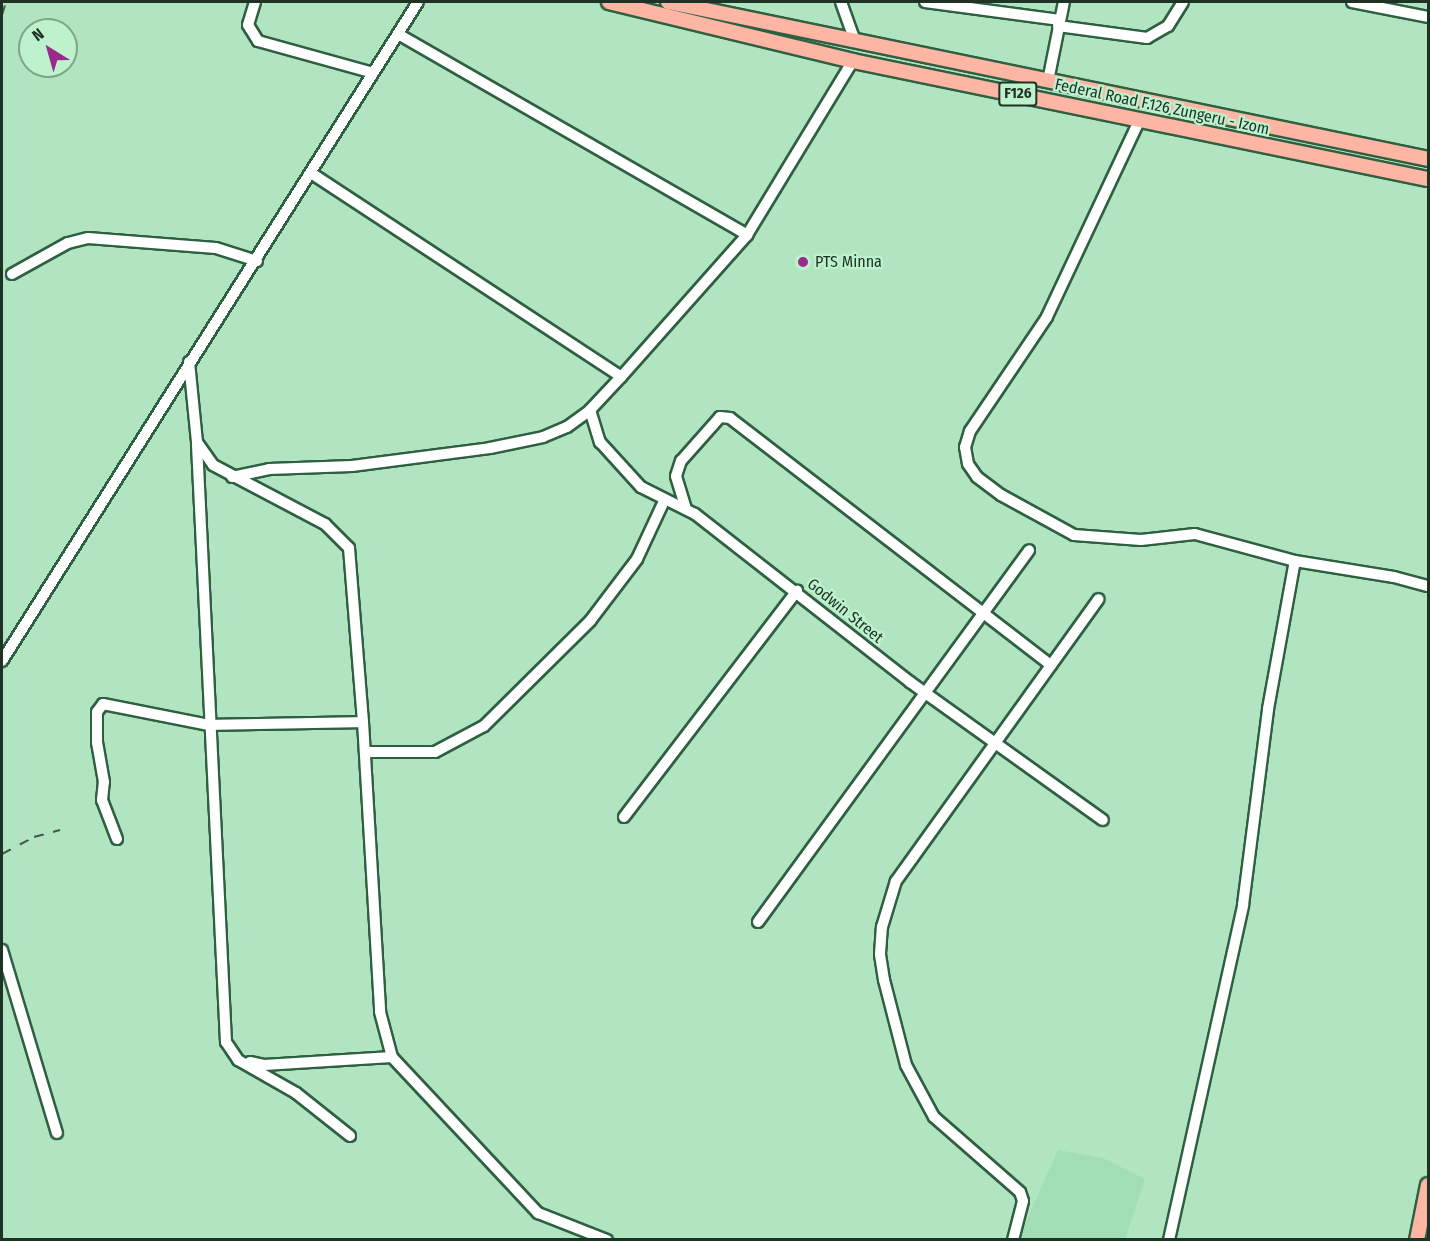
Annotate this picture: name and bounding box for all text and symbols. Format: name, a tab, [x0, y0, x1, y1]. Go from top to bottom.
north arrow	[18, 18, 78, 78]
text: N	[29, 24, 48, 45]
street label: Federal Road F.126 Zungeru - Izom	[1053, 75, 1271, 139]
road number: F126	[997, 82, 1039, 106]
place label: PTS Minna	[815, 252, 882, 272]
marker: PTS Minna	[796, 255, 810, 269]
street label: Godwin Street	[803, 575, 887, 647]

